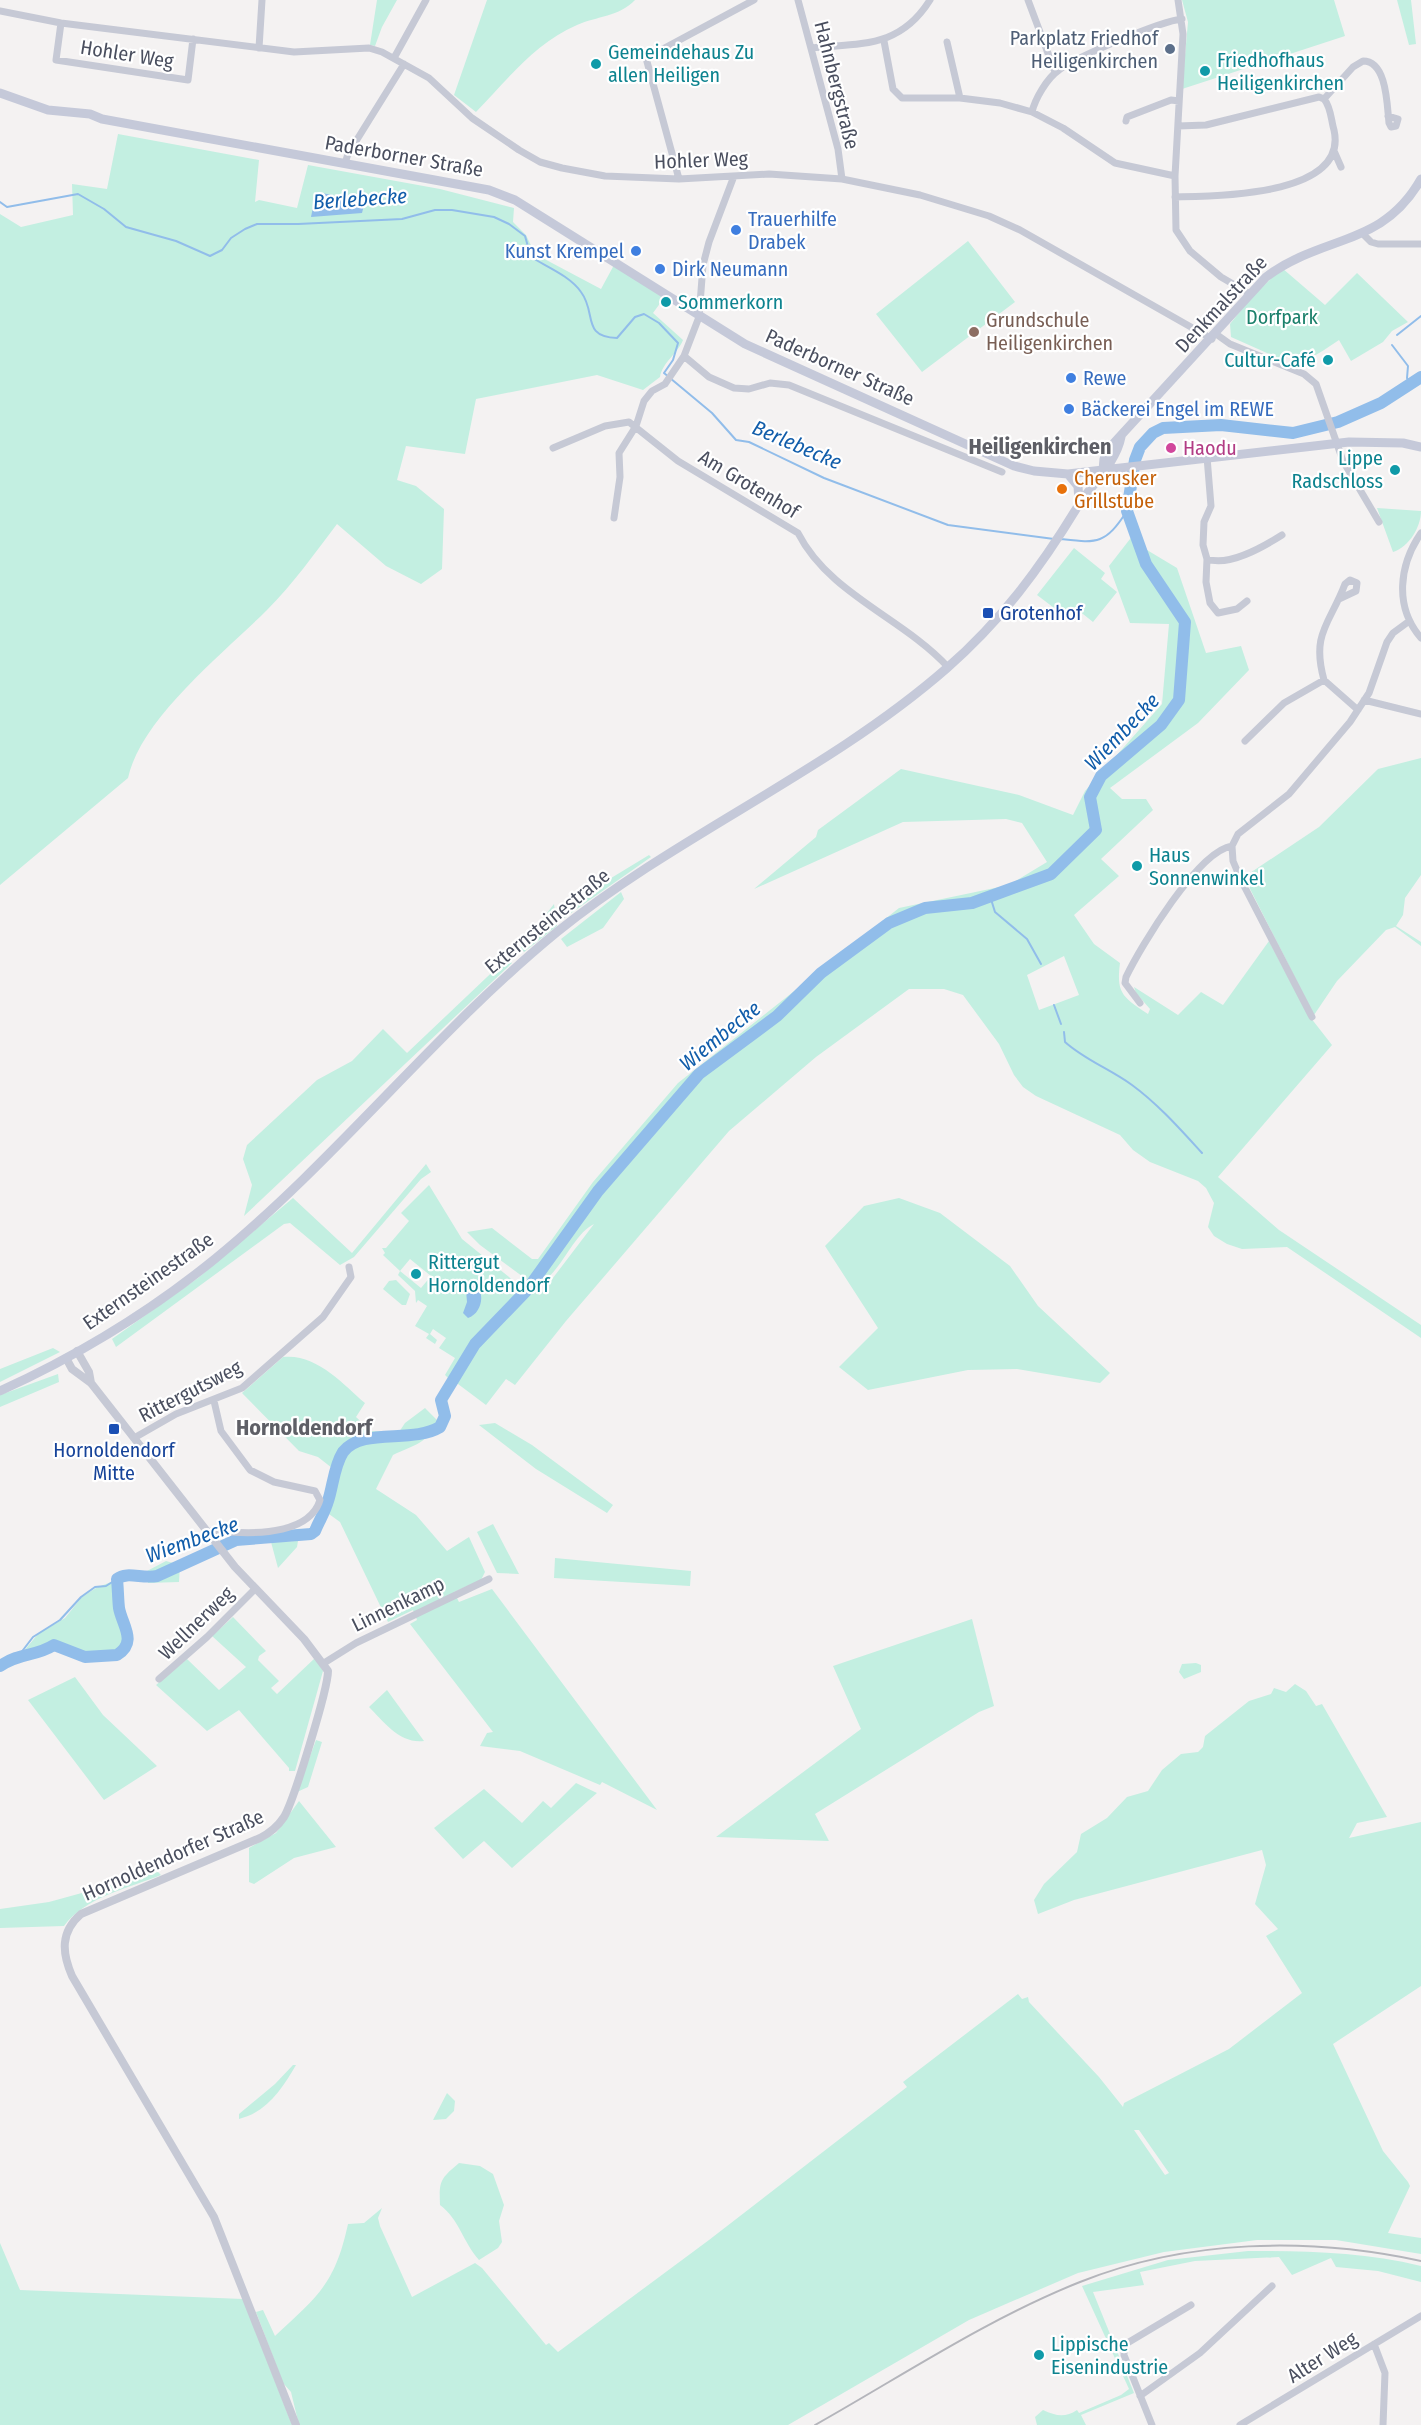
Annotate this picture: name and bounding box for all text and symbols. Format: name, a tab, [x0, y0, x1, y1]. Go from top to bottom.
street label: Hahnbergstraße	[809, 18, 865, 152]
place label: Parkplatz Friedhof Heiligenkirchen	[1010, 26, 1160, 73]
street label: Hohler Weg	[79, 35, 176, 73]
place label: Gemeindehaus Zu allen Heiligen	[608, 40, 754, 87]
marker: Parkplatz Friedhof Heiligenkirchen	[1163, 42, 1177, 56]
place label: Friedhofhaus Heiligenkirchen	[1217, 48, 1344, 95]
marker: Gemeindehaus Zu allen Heiligen	[589, 57, 603, 71]
marker: Friedhofhaus Heiligenkirchen	[1198, 64, 1212, 78]
street label: Paderborner Straße	[323, 130, 485, 182]
street label: Hohler Weg	[654, 146, 749, 174]
water label: Berlebecke	[312, 183, 408, 215]
place label: Trauerhilfe Drabek	[748, 207, 837, 254]
marker: Trauerhilfe Drabek	[729, 223, 743, 237]
place label: Kunst Krempel	[505, 239, 624, 263]
marker: Kunst Krempel	[629, 244, 643, 258]
street label: Denkmalstraße	[1170, 251, 1272, 357]
place label: Dirk Neumann	[672, 257, 788, 281]
marker: Dirk Neumann	[653, 262, 667, 276]
place label: Sommerkorn	[678, 290, 783, 314]
marker: Sommerkorn	[659, 295, 673, 309]
park label: Dorfpark	[1246, 305, 1319, 329]
place label: Grundschule Heiligenkirchen	[986, 308, 1113, 355]
street label: Paderborner Straße	[762, 323, 918, 411]
marker: Grundschule Heiligenkirchen	[967, 325, 981, 339]
place label: Cultur-Café	[1224, 348, 1316, 372]
marker: Cultur-Café	[1321, 353, 1335, 367]
place label: Rewe	[1083, 366, 1126, 390]
marker: Rewe	[1064, 371, 1078, 385]
place label: Bäckerei Engel im REWE	[1081, 397, 1274, 421]
marker: Bäckerei Engel im REWE	[1062, 402, 1076, 416]
water label: Berlebecke	[748, 415, 846, 475]
district label: Heiligenkirchen	[968, 433, 1112, 460]
place label: Haodu	[1183, 436, 1237, 460]
marker: Haodu	[1164, 441, 1178, 455]
street label: Am Grotenhof	[694, 445, 805, 524]
place label: Lippe Radschloss	[1292, 446, 1383, 493]
marker: Lippe Radschloss	[1388, 463, 1402, 477]
place label: Cherusker Grillstube	[1074, 466, 1156, 513]
marker: Cherusker Grillstube	[1055, 482, 1069, 496]
place label: Grotenhof	[1000, 601, 1084, 625]
marker: Grotenhof	[981, 606, 995, 620]
water label: Wiembecke	[1079, 688, 1165, 776]
place label: Haus Sonnenwinkel	[1149, 843, 1264, 890]
marker: Haus Sonnenwinkel	[1130, 859, 1144, 873]
street label: Externsteinestraße	[480, 863, 614, 979]
water label: Wiembecke	[674, 995, 766, 1077]
street label: Externsteinestraße	[78, 1227, 218, 1335]
place label: Rittergut Hornoldendorf	[428, 1250, 551, 1297]
marker: Rittergut Hornoldendorf	[409, 1267, 423, 1281]
street label: Rittergutsweg	[135, 1355, 246, 1427]
district label: Hornoldendorf	[236, 1414, 374, 1441]
marker: Hornoldendorf Mitte	[107, 1422, 121, 1436]
place label: Hornoldendorf Mitte	[53, 1438, 177, 1485]
water label: Wiembecke	[142, 1511, 242, 1569]
street label: Linnenkamp	[348, 1571, 448, 1637]
street label: Wellnerweg	[153, 1581, 239, 1665]
street label: Hornoldendorfer Straße	[79, 1804, 267, 1906]
street label: Alter Weg	[1283, 2326, 1362, 2388]
place label: Lippische Eisenindustrie	[1051, 2332, 1168, 2379]
marker: Lippische Eisenindustrie	[1032, 2348, 1046, 2362]

